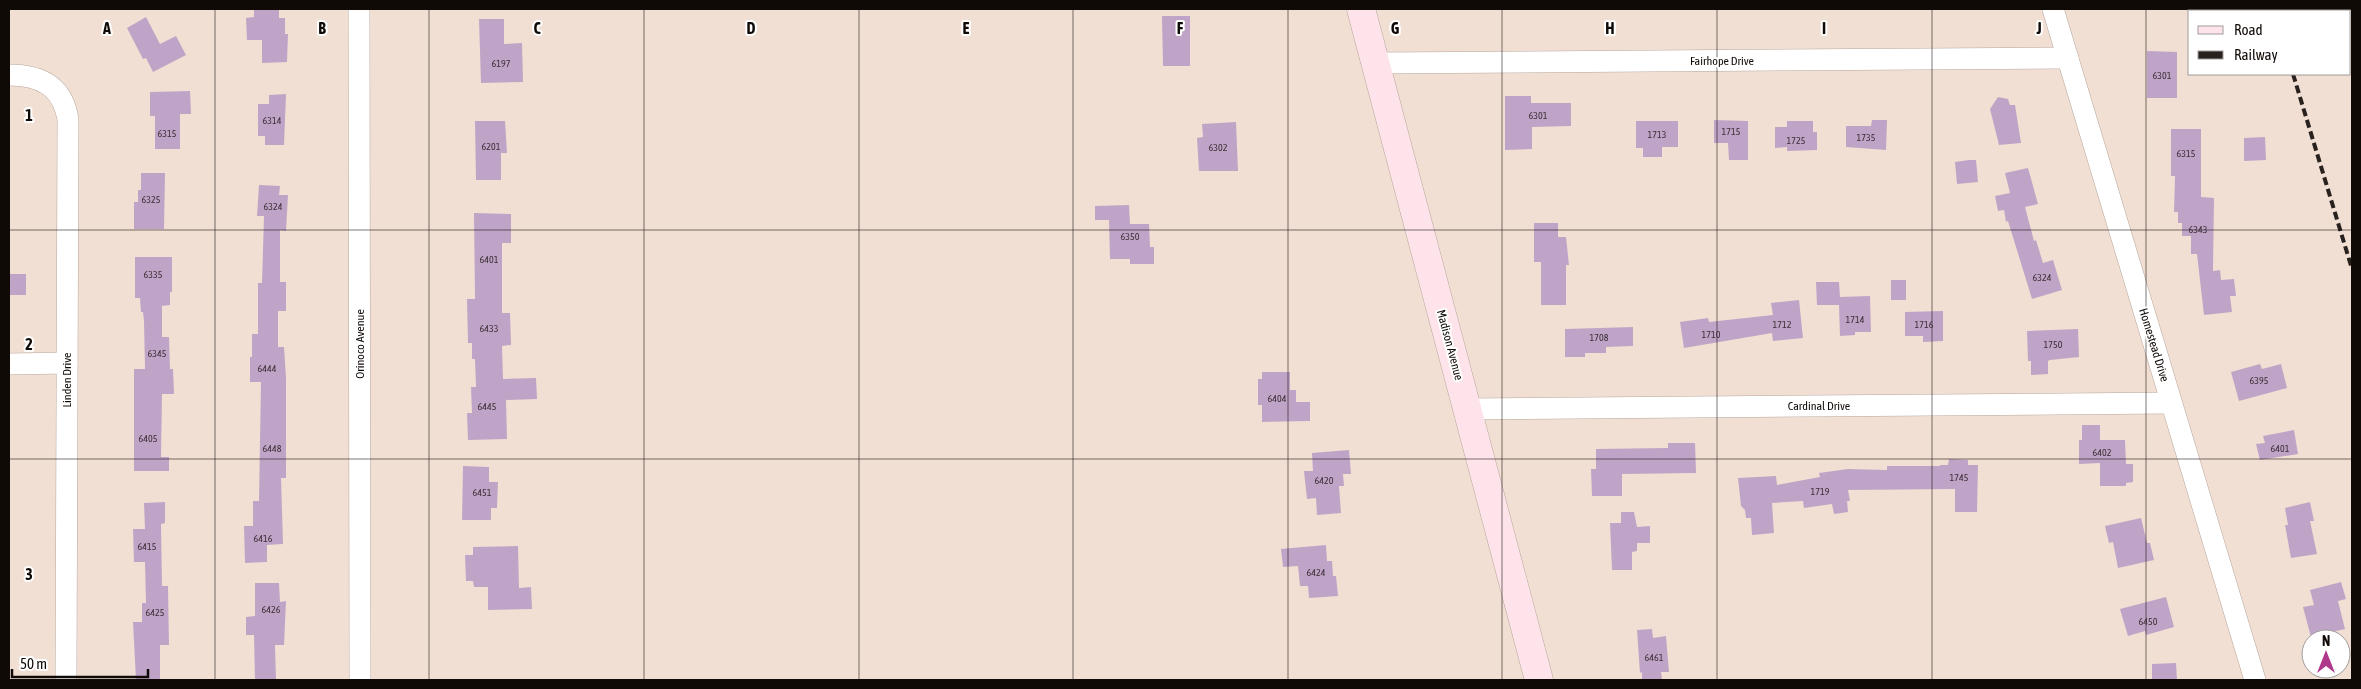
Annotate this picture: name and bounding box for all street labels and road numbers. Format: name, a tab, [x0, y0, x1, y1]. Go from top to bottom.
street label: Fairhope Drive	[1690, 54, 1754, 68]
street label: Homestead Drive	[2136, 307, 2172, 383]
street label: Madison Avenue	[1434, 308, 1466, 382]
street label: Orinoco Avenue	[353, 309, 367, 379]
street label: Linden Drive	[60, 352, 74, 408]
street label: Cardinal Drive	[1788, 399, 1850, 413]

